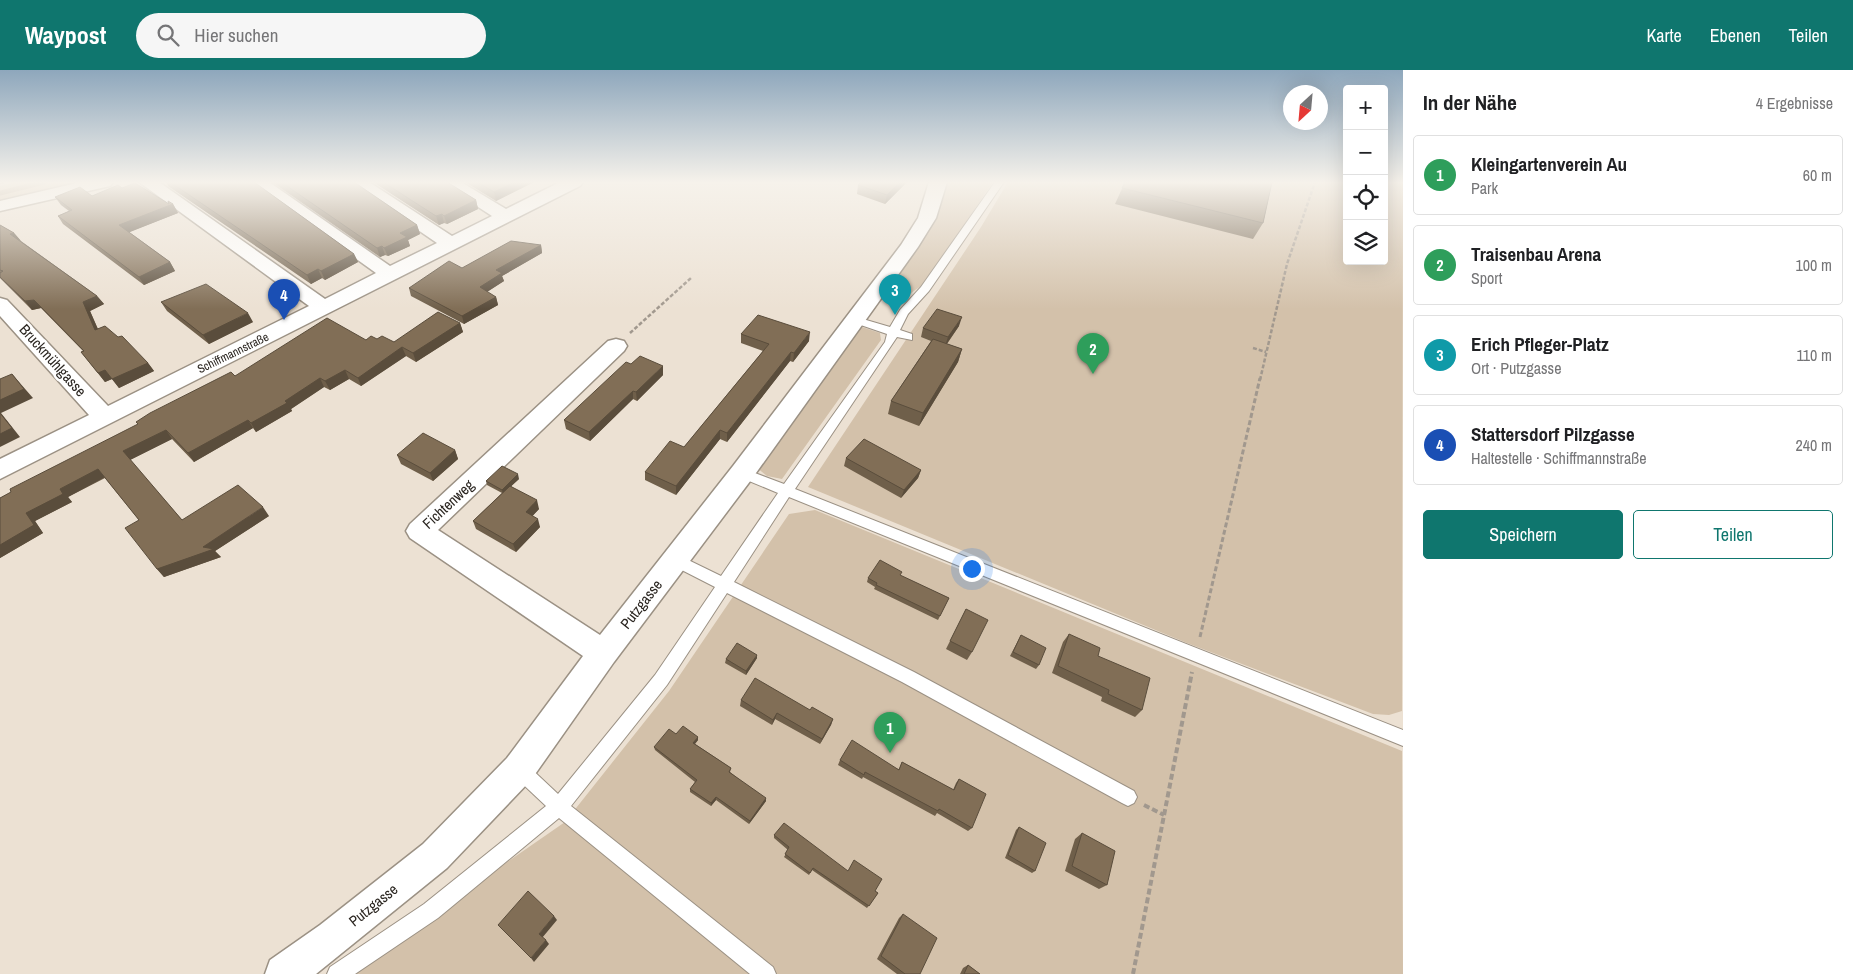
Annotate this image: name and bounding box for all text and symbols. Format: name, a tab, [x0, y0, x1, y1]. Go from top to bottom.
search box	[136, 13, 486, 58]
text: Waypost	[25, 19, 106, 51]
icon: search	[154, 21, 182, 49]
text: Hier suchen	[194, 22, 278, 48]
text: Karte	[1646, 23, 1682, 48]
text: Ebenen	[1710, 23, 1761, 48]
text: Teilen	[1789, 23, 1828, 48]
north arrow	[1283, 85, 1328, 130]
map controls	[1343, 85, 1388, 265]
button: +	[1343, 85, 1388, 130]
text: In der Nähe	[1423, 88, 1517, 117]
text: 4 Ergebnisse	[1756, 92, 1833, 114]
button: −	[1343, 130, 1388, 175]
text: Kleingartenverein Au	[1471, 151, 1627, 177]
text: 1	[1436, 164, 1444, 186]
text: 60 m	[1803, 164, 1832, 186]
button: locate	[1343, 175, 1388, 220]
text: Park	[1471, 177, 1498, 199]
button: layers	[1343, 220, 1388, 265]
text: Traisenbau Arena	[1471, 241, 1601, 267]
text: 2	[1436, 254, 1444, 276]
text: 100 m	[1796, 254, 1832, 276]
text: Sport	[1471, 267, 1502, 289]
pin: 3	[879, 274, 911, 315]
pin: 4	[268, 279, 300, 320]
street label: Bruckmühlgasse	[15, 319, 91, 401]
street label: Schiffmannstraße	[195, 329, 271, 377]
text: Erich Pfleger-Platz	[1471, 331, 1609, 357]
pin: 2	[1077, 333, 1109, 374]
text: 3	[1436, 344, 1444, 366]
text: 110 m	[1796, 344, 1832, 366]
text: Ort · Putzgasse	[1471, 357, 1561, 379]
text: Stattersdorf Pilzgasse	[1471, 421, 1635, 447]
text: 4	[1436, 434, 1444, 456]
text: 240 m	[1796, 434, 1832, 456]
text: Haltestelle · Schiffmannstraße	[1471, 447, 1647, 469]
street label: Fichtenweg	[418, 475, 479, 533]
button: Speichern	[1423, 510, 1623, 559]
button: Teilen	[1633, 510, 1833, 559]
your location	[959, 556, 985, 582]
street label: Putzgasse	[615, 575, 667, 633]
pin: 1	[874, 712, 906, 753]
street label: Putzgasse	[344, 879, 402, 931]

